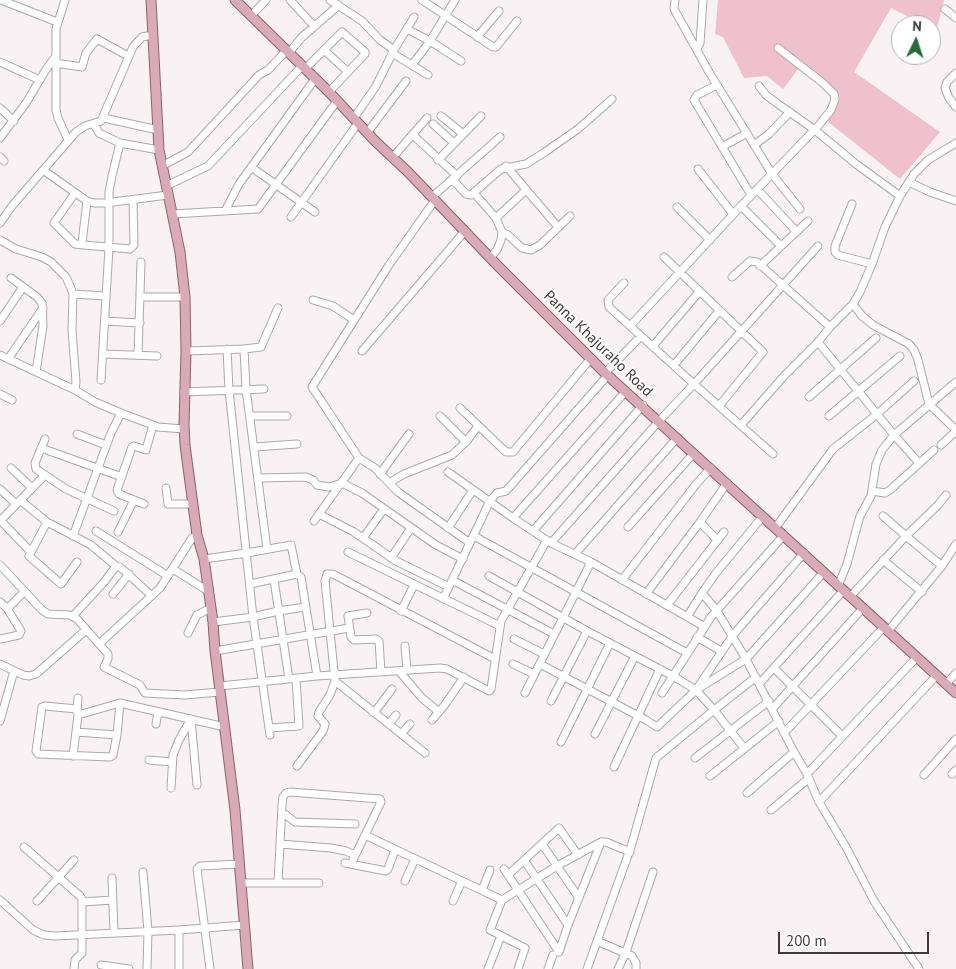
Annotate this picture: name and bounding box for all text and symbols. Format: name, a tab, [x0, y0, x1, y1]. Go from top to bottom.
north arrow	[891, 15, 941, 65]
text: N	[912, 17, 922, 35]
street label: Panna Khajuraho Road	[540, 287, 656, 401]
scale bar	[781, 922, 932, 954]
text: 200 m	[786, 931, 827, 950]

